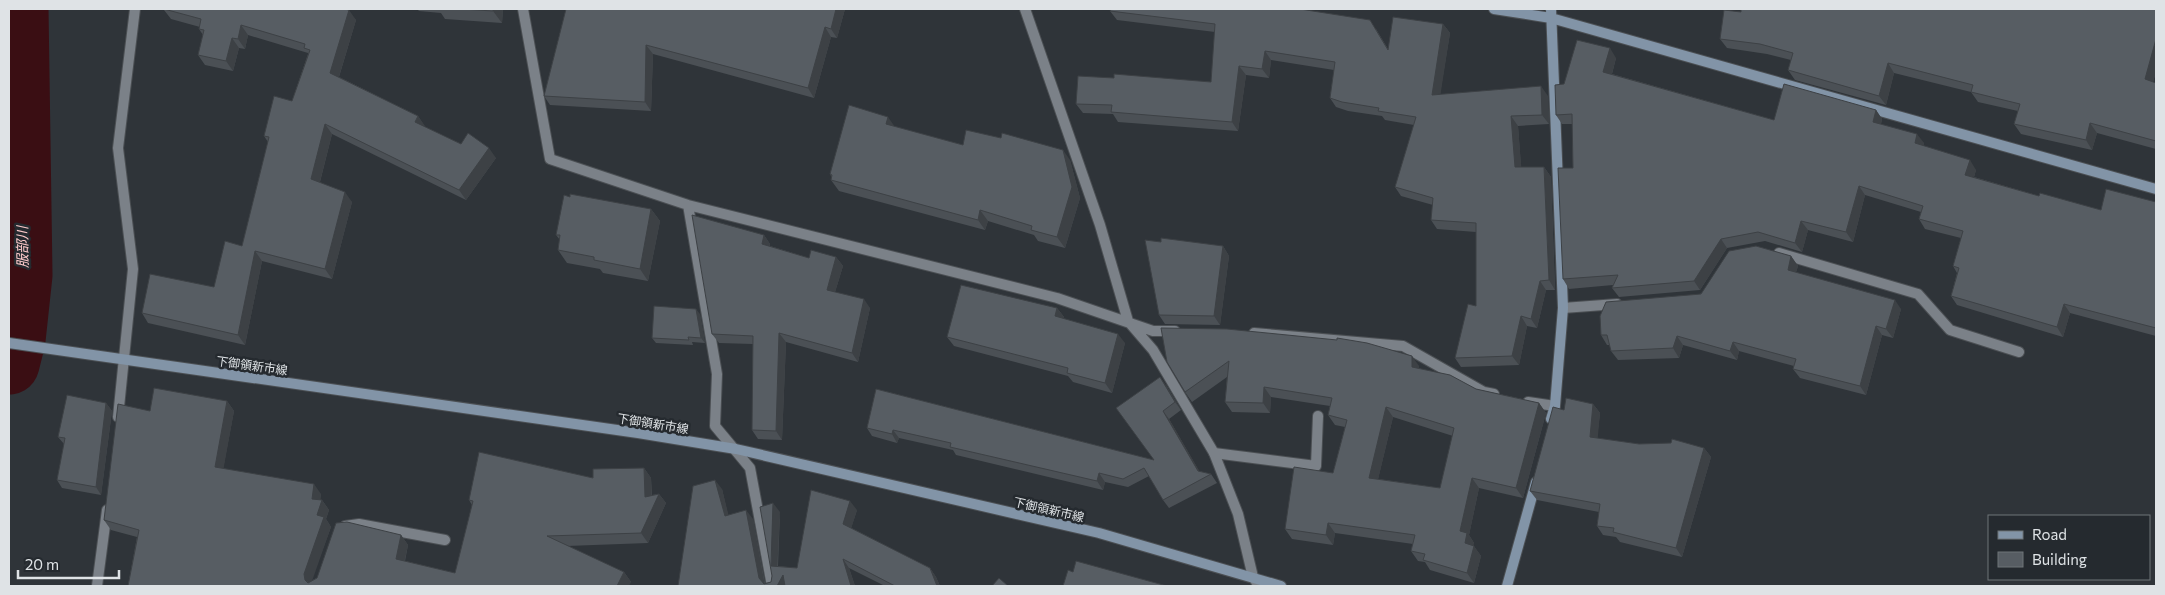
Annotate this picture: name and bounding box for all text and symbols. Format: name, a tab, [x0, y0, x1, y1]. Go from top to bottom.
water label: 服部川	[13, 224, 31, 268]
street label: 下御領新市線	[215, 353, 289, 377]
street label: 下御領新市線	[616, 410, 690, 436]
street label: 下御領新市線	[1012, 494, 1086, 524]
legend	[1988, 515, 2150, 580]
text: Road	[2032, 525, 2067, 543]
scale bar	[18, 548, 119, 580]
text: Building	[2032, 550, 2087, 568]
text: 20 m	[25, 555, 59, 573]

